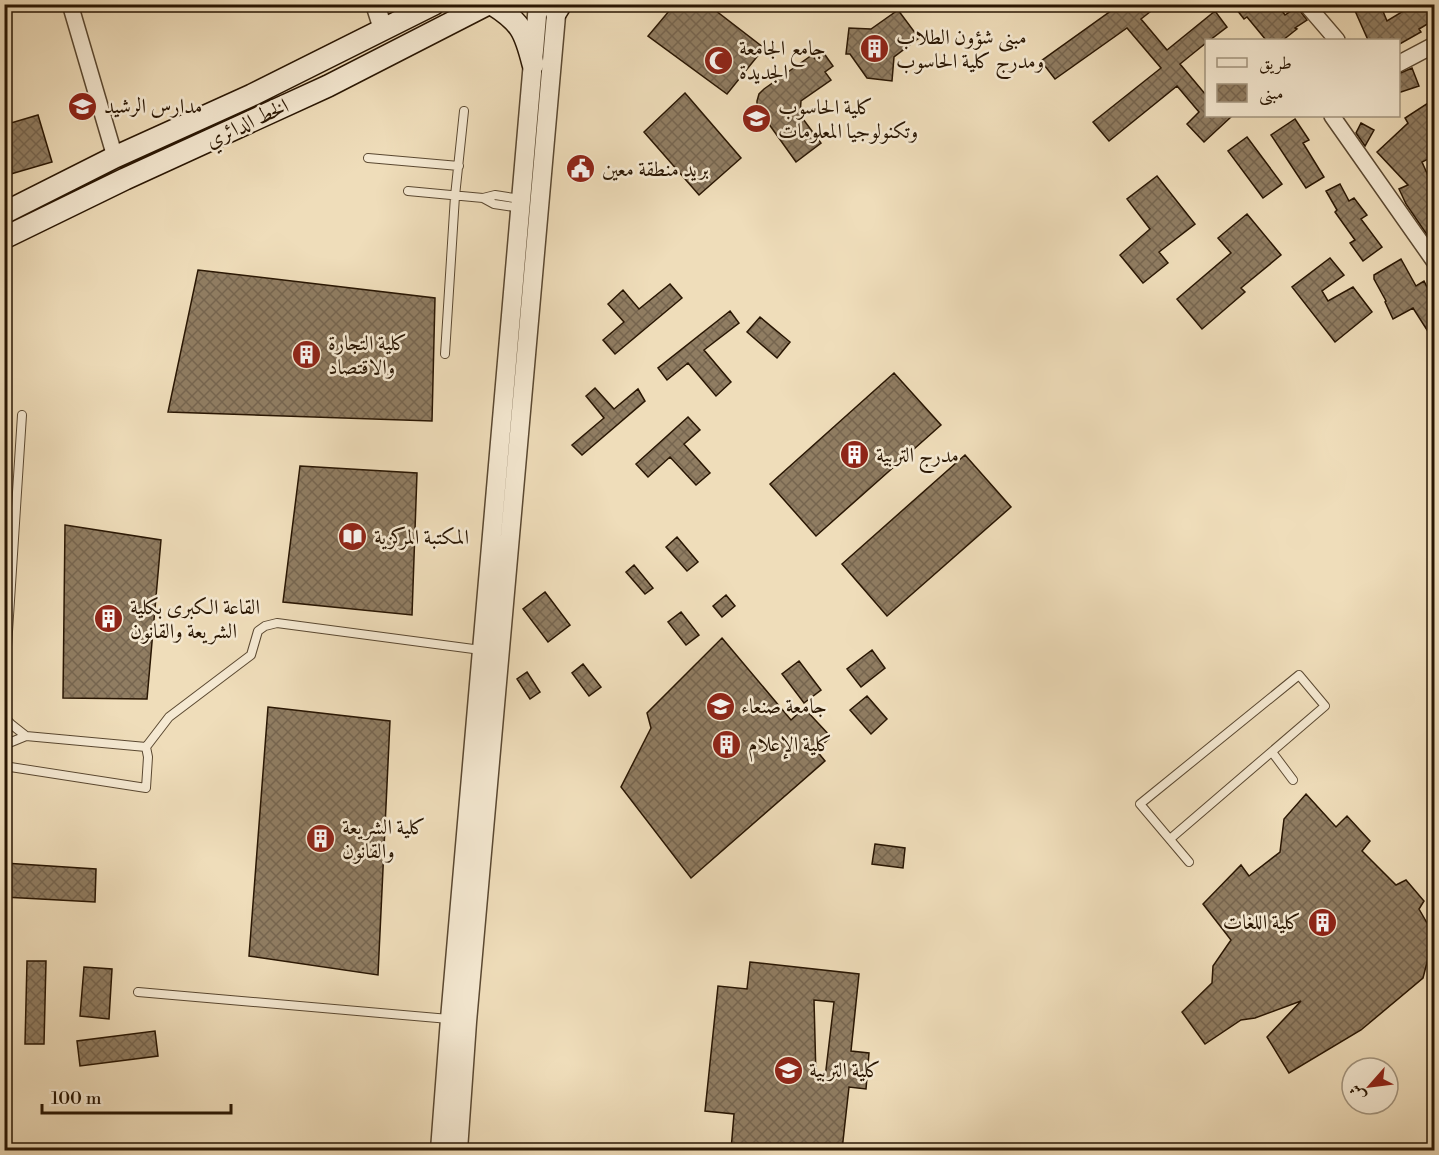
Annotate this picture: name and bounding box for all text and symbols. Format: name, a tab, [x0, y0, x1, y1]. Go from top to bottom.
place label: مبنى شؤون الطلاب ومدرج كلية الحاسوب	[896, 25, 1044, 80]
building icon: مبنى شؤون الطلاب ومدرج كلية الحاسوب	[859, 33, 891, 65]
place label: جامع الجامعة الجديدة	[739, 36, 826, 86]
legend	[1205, 39, 1400, 117]
mosque icon: جامع الجامعة الجديدة	[702, 44, 734, 76]
text: طريق	[1259, 52, 1292, 75]
text: مبنى	[1259, 82, 1284, 106]
school or university icon: مدارس الرشيد	[67, 90, 99, 122]
street label: الخط الدائري	[202, 93, 294, 156]
place label: مدارس الرشيد	[104, 94, 202, 120]
place label: كلية الحاسوب وتكنولوجيا المعلومات	[778, 95, 918, 145]
school or university icon: كلية الحاسوب وتكنولوجيا المعلومات	[741, 103, 773, 135]
public building icon: بريد منطقة معين	[565, 153, 597, 185]
place label: بريد منطقة معين	[602, 157, 709, 183]
place label: كلية التجارة والاقتصاد	[328, 331, 407, 381]
building icon: كلية التجارة والاقتصاد	[291, 339, 323, 371]
building icon: مدرج التربية	[839, 439, 871, 471]
place label: مدرج التربية	[876, 443, 959, 474]
library icon: المكتبة المركزية	[337, 521, 369, 553]
place label: المكتبة المركزية	[374, 525, 469, 551]
place label: القاعة الكبرى بكلية الشريعة والقانون	[130, 595, 260, 645]
building icon: القاعة الكبرى بكلية الشريعة والقانون	[93, 603, 125, 635]
school or university icon: جامعة صنعاء	[704, 690, 736, 722]
place label: جامعة صنعاء	[741, 694, 827, 720]
building icon: كلية الإعلام	[711, 728, 743, 760]
place label: كلية الإعلام	[748, 732, 832, 762]
place label: كلية الشريعة والقانون	[342, 815, 426, 865]
building icon: كلية الشريعة والقانون	[305, 823, 337, 855]
building icon: كلية اللغات	[1306, 906, 1338, 938]
place label: كلية اللغات	[1223, 910, 1301, 936]
school or university icon: كلية التربية	[772, 1054, 804, 1086]
north arrow	[1340, 1056, 1400, 1116]
place label: كلية التربية	[809, 1058, 881, 1084]
scale bar	[42, 1077, 231, 1115]
text: ش	[1345, 1081, 1370, 1104]
text: 100 m	[51, 1087, 102, 1110]

